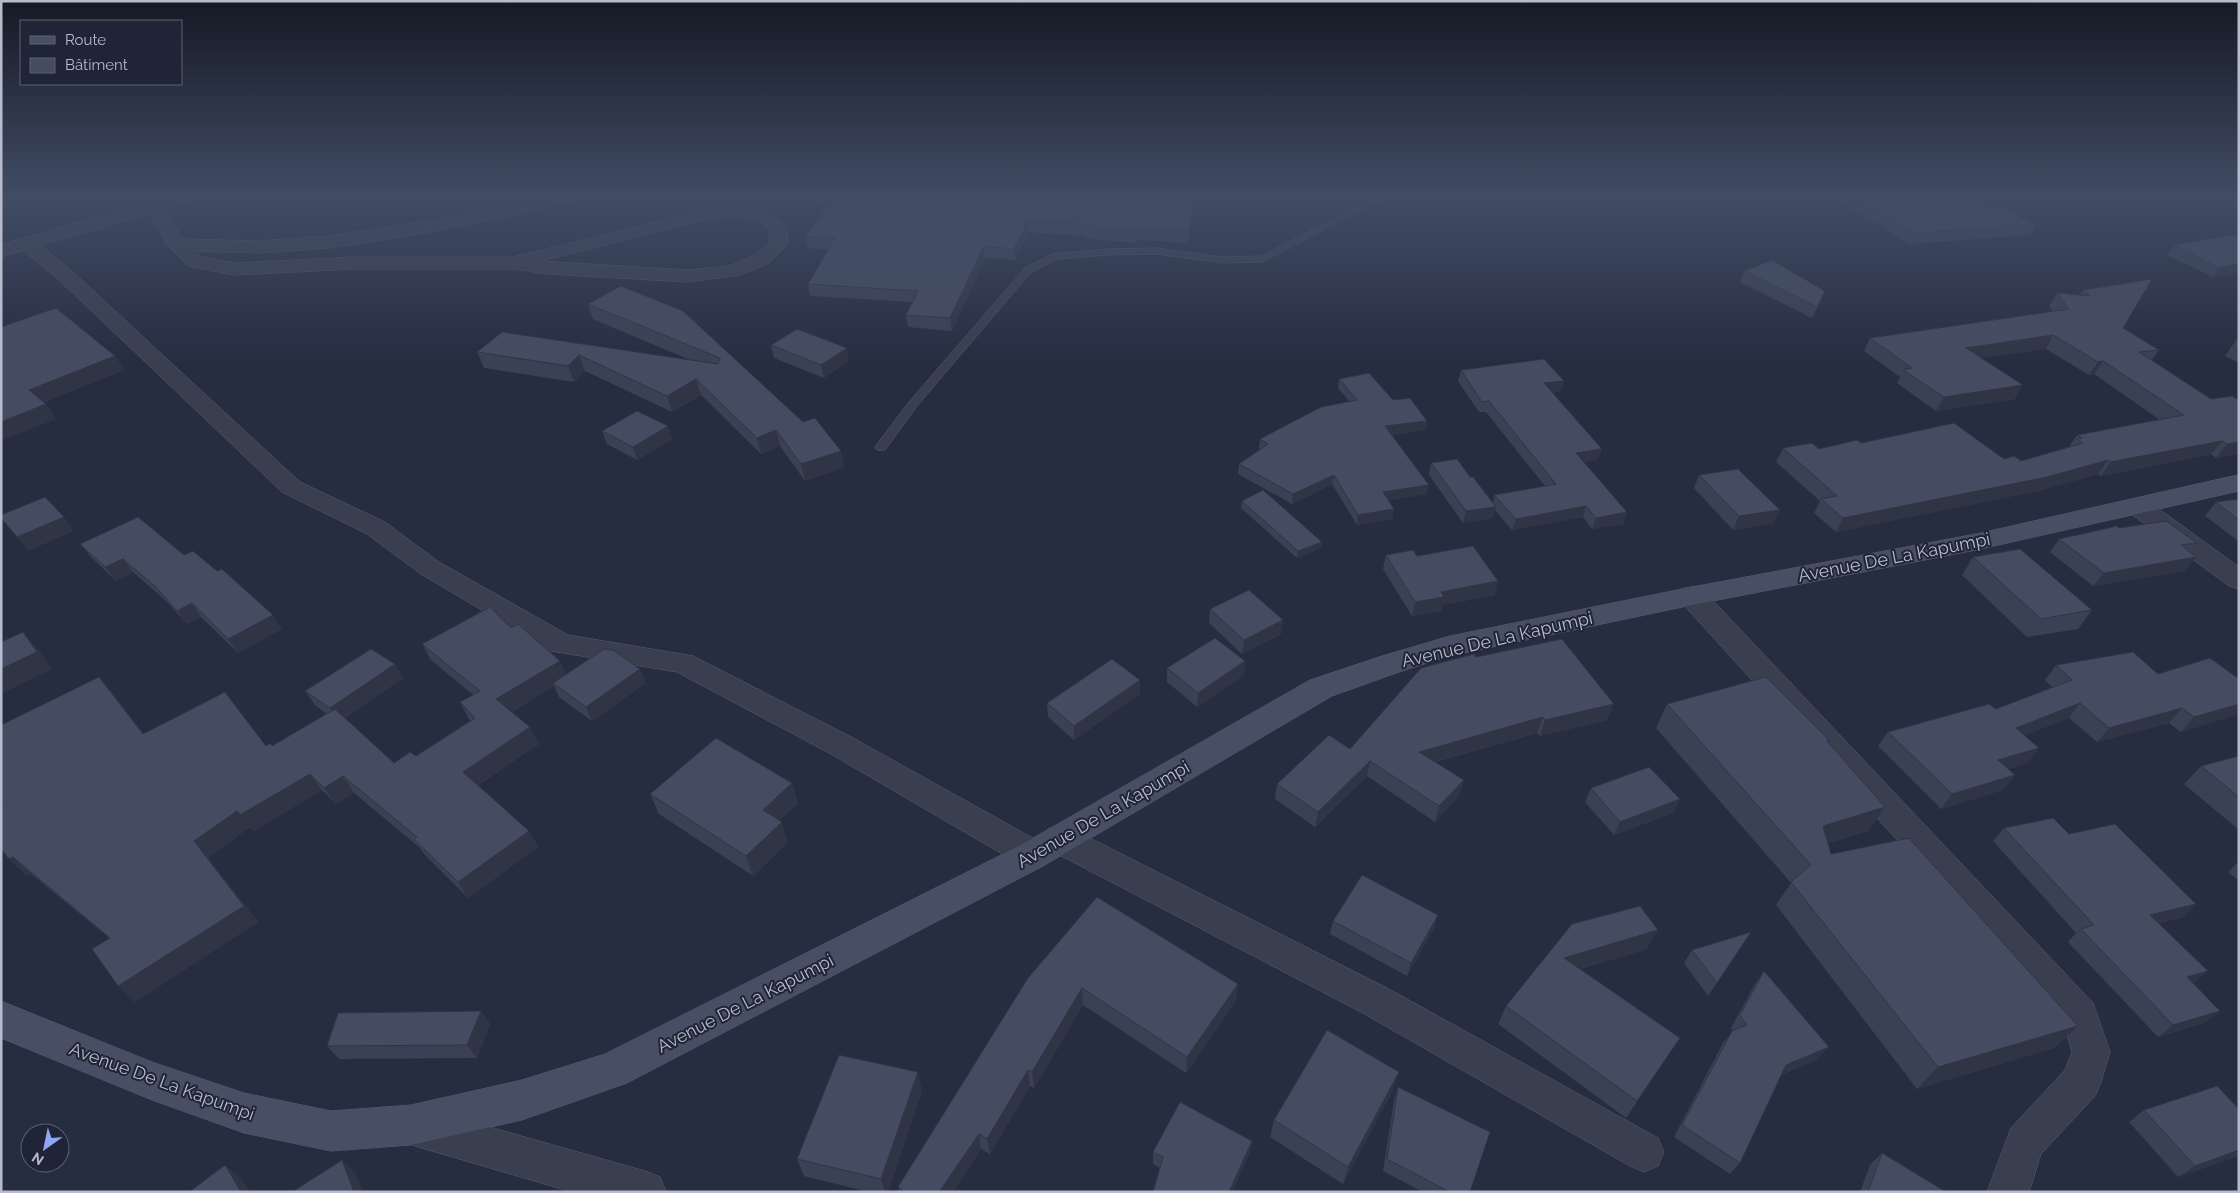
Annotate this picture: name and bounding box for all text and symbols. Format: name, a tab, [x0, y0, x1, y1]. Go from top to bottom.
legend	[20, 20, 182, 85]
text: Route	[65, 31, 106, 49]
text: Bâtiment	[65, 56, 128, 74]
street label: Avenue De La Kapumpi	[1796, 528, 1992, 586]
street label: Avenue De La Kapumpi	[1399, 607, 1595, 671]
street label: Avenue De La Kapumpi	[1013, 756, 1193, 872]
street label: Avenue De La Kapumpi	[653, 949, 837, 1057]
street label: Avenue De La Kapumpi	[67, 1038, 257, 1124]
north arrow	[20, 1123, 70, 1173]
text: N	[29, 1149, 47, 1169]

